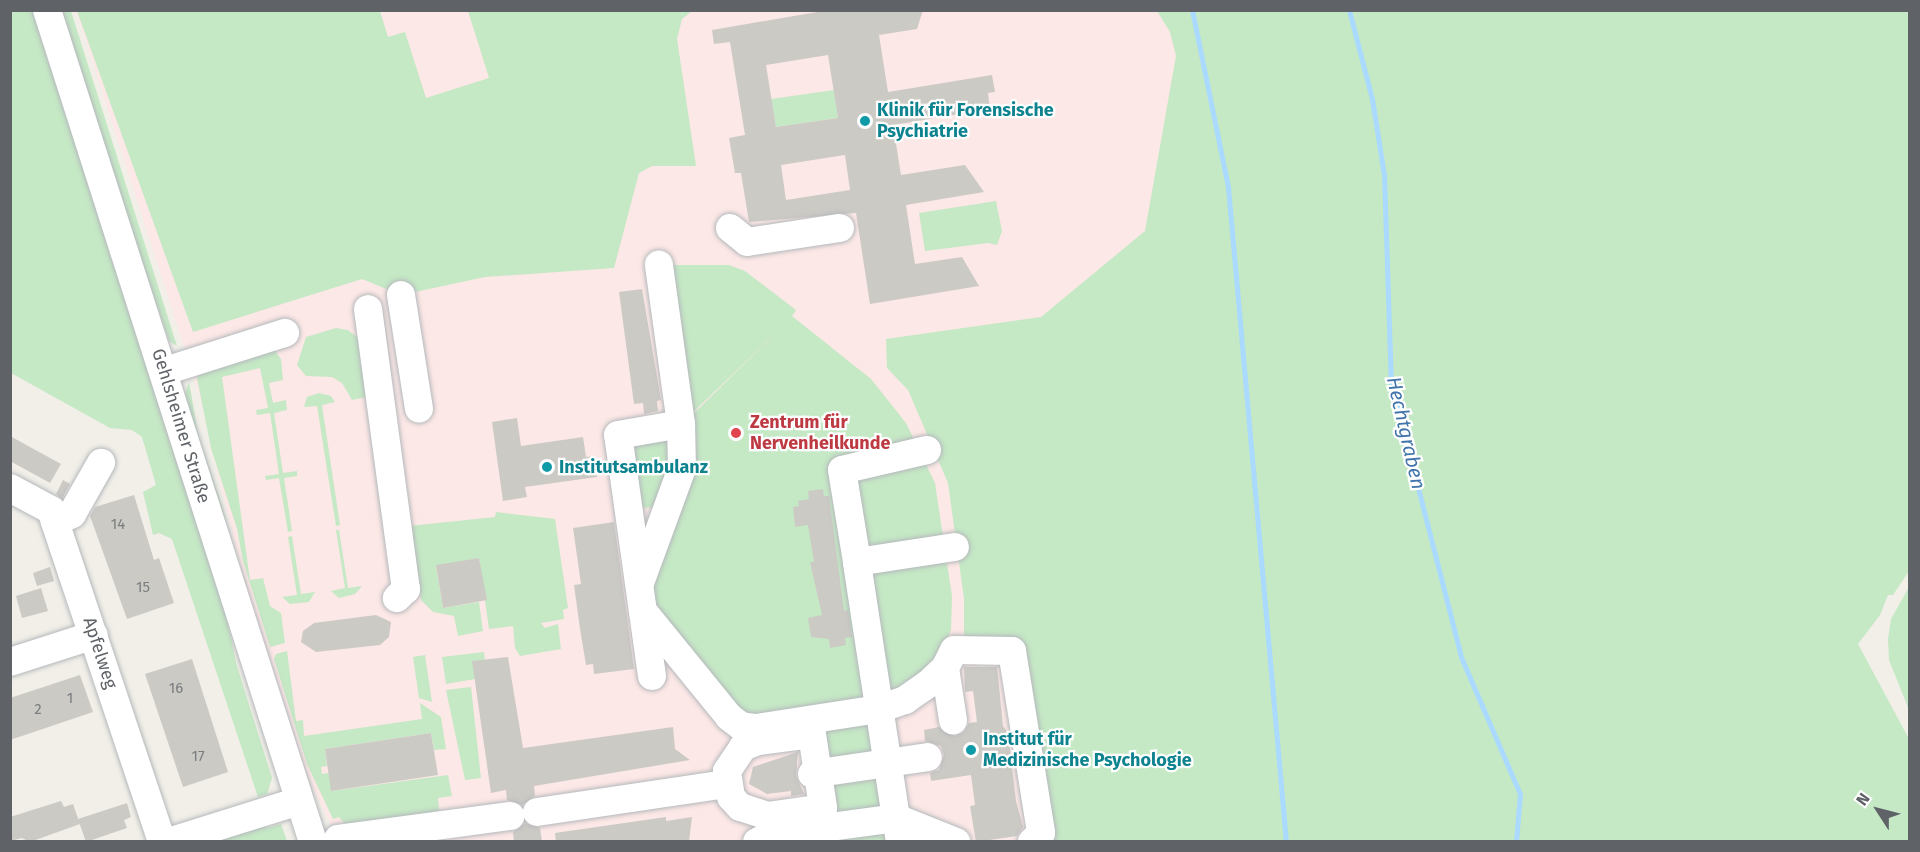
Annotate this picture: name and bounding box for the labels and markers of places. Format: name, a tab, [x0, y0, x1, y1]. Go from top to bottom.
place label: Klinik für Forensische Psychiatrie	[877, 100, 1054, 142]
marker: Klinik für Forensische Psychiatrie	[858, 114, 872, 128]
place label: Zentrum für Nervenheilkunde	[750, 412, 890, 454]
marker: Zentrum für Nervenheilkunde	[727, 424, 745, 442]
place label: Institutsambulanz	[559, 456, 708, 478]
marker: Institutsambulanz	[540, 460, 554, 474]
place label: Institut für Medizinische Psychologie	[983, 729, 1192, 771]
marker: Institut für Medizinische Psychologie	[964, 743, 978, 757]

